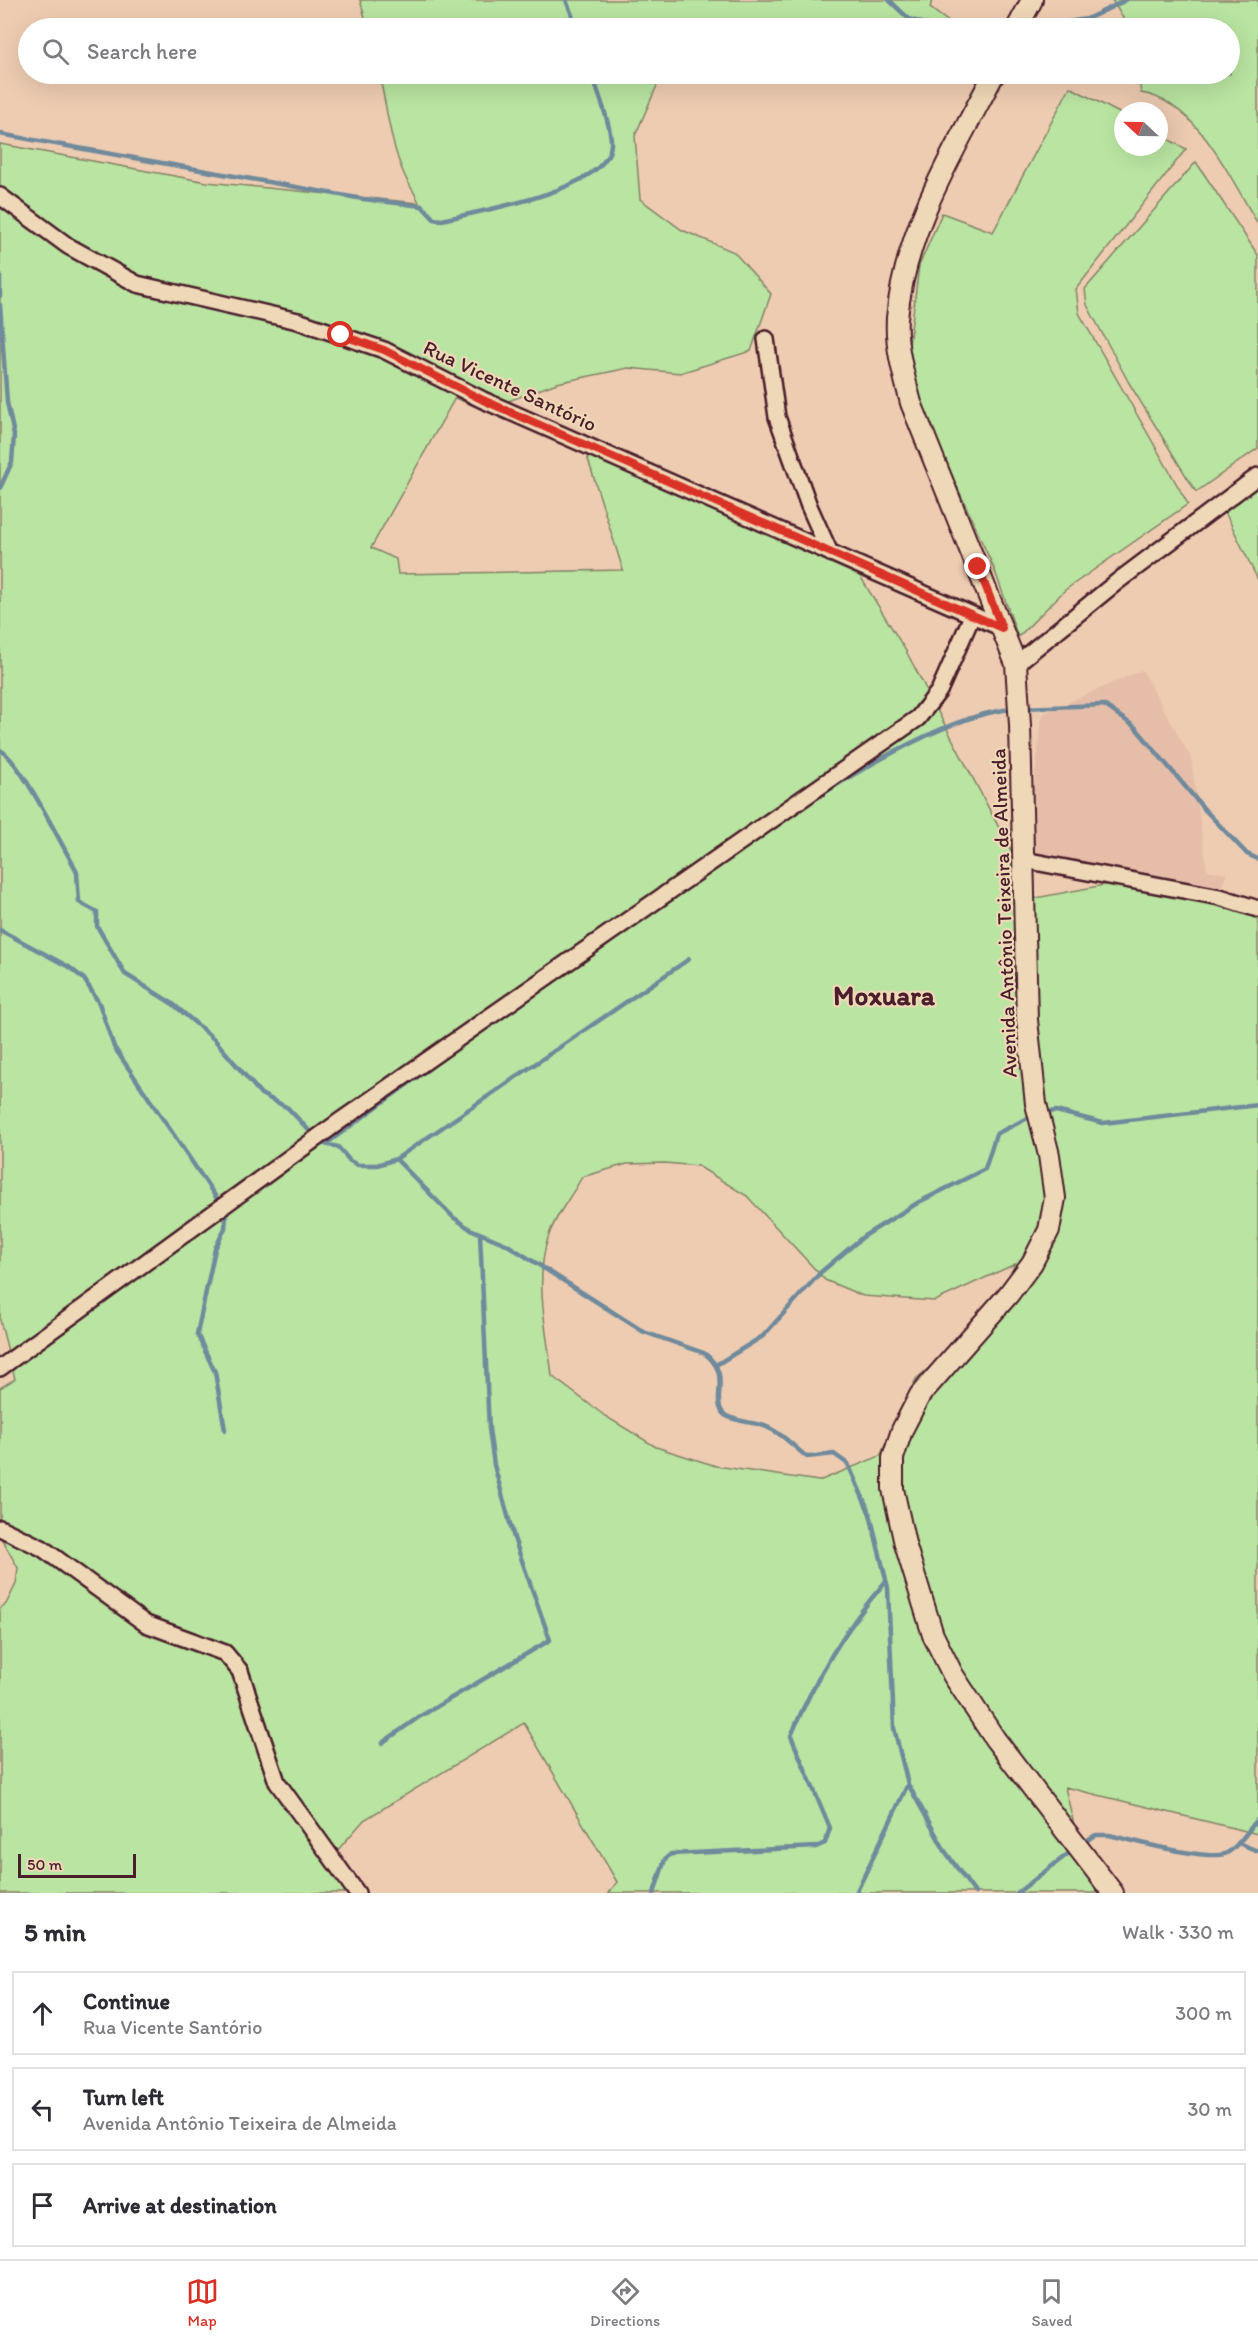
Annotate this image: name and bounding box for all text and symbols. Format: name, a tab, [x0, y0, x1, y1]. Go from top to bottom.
search box	[18, 18, 1240, 84]
icon: search	[39, 35, 72, 68]
text: Search here	[87, 38, 197, 65]
north arrow	[1114, 102, 1168, 156]
route start	[327, 321, 353, 347]
street label: Rua Vicente Santório	[420, 334, 601, 437]
route end	[964, 553, 990, 579]
street label: Avenida Antônio Teixeira de Almeida	[985, 748, 1022, 1078]
district label: Moxuara	[833, 979, 936, 1012]
scale bar	[18, 1851, 136, 1878]
text: 50 m	[27, 1855, 62, 1874]
text: 5 min	[24, 1916, 86, 1948]
text: Walk · 330 m	[1122, 1920, 1234, 1944]
text: Continue	[83, 1988, 170, 2015]
icon: ahead	[26, 1997, 59, 2030]
text: 300 m	[1175, 2001, 1232, 2025]
text: Rua Vicente Santório	[83, 2015, 262, 2039]
text: Turn left	[83, 2084, 164, 2111]
icon: left	[26, 2093, 59, 2126]
text: 30 m	[1187, 2097, 1232, 2121]
text: Avenida Antônio Teixeira de Almeida	[83, 2111, 397, 2135]
icon: arrive	[26, 2189, 59, 2222]
text: Arrive at destination	[83, 2192, 277, 2219]
tab: Map	[186, 2275, 219, 2330]
tab: Directions	[590, 2275, 660, 2330]
tab: Saved	[1032, 2275, 1072, 2330]

